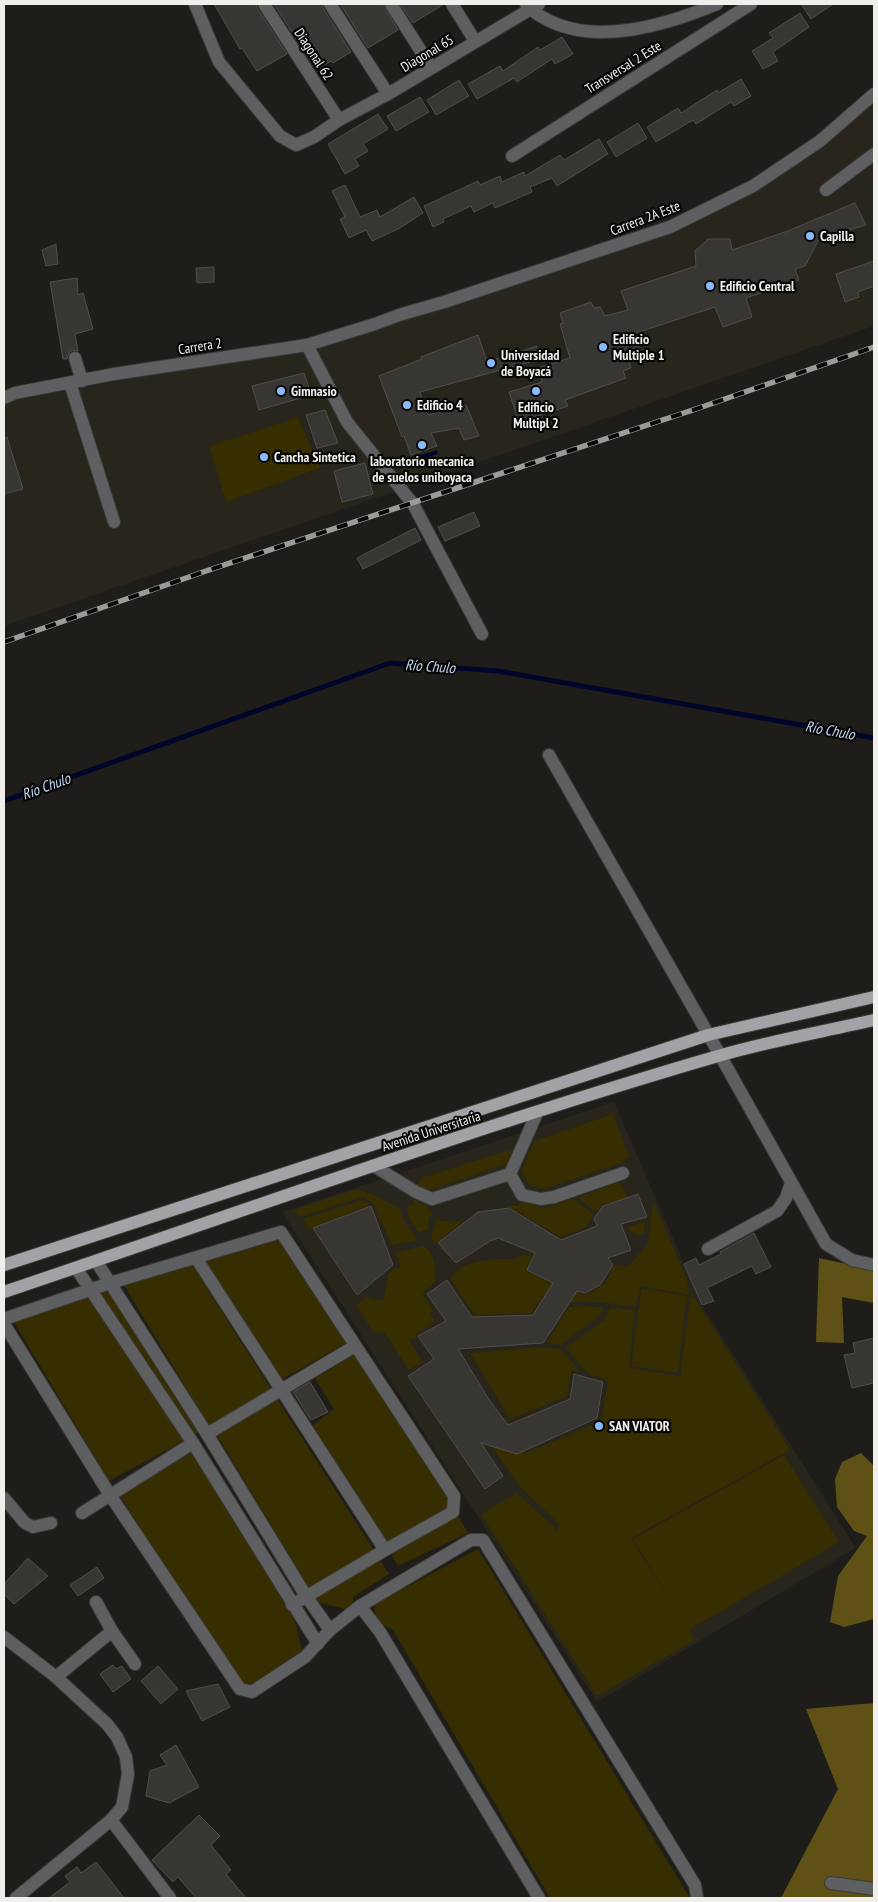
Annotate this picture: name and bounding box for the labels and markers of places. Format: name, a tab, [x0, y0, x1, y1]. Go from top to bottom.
place label: Capilla	[820, 227, 854, 245]
marker: Capilla	[804, 230, 816, 242]
place label: Edificio Central	[720, 277, 795, 295]
marker: Edificio Central	[704, 280, 716, 292]
place label: Edificio Multiple 1	[613, 330, 664, 364]
marker: Edificio Multiple 1	[597, 341, 609, 353]
place label: Universidad de Boyacá	[501, 346, 560, 380]
marker: Universidad de Boyacá	[485, 357, 497, 369]
place label: Gimnasio	[291, 382, 337, 400]
marker: Gimnasio	[275, 385, 287, 397]
marker: Edificio Multipl 2	[530, 385, 542, 397]
place label: Edificio 4	[417, 396, 463, 414]
place label: Edificio Multipl 2	[513, 398, 559, 432]
marker: Edificio 4	[401, 399, 413, 411]
marker: laboratorio mecanica de suelos uniboyaca	[416, 439, 428, 451]
place label: Cancha Sintetica	[274, 448, 356, 466]
marker: Cancha Sintetica	[258, 451, 270, 463]
place label: laboratorio mecanica de suelos uniboyaca	[370, 452, 474, 486]
place label: SAN VIATOR	[609, 1417, 670, 1435]
marker: SAN VIATOR	[593, 1420, 605, 1432]

